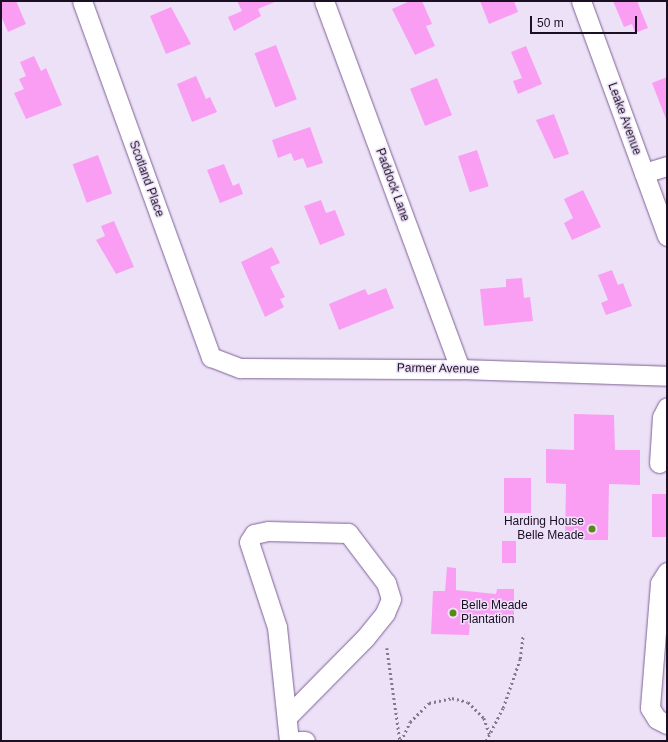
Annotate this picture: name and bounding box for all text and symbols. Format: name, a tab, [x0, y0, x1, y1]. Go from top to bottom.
scale bar	[532, 8, 639, 34]
text: 50 m	[537, 16, 564, 30]
street label: Leake Avenue	[604, 81, 644, 157]
street label: Scotland Place	[126, 139, 166, 219]
street label: Paddock Lane	[372, 146, 412, 224]
street label: Parmer Avenue	[396, 361, 480, 377]
place label: Harding House Belle Meade	[504, 515, 584, 543]
marker: Harding House Belle Meade	[587, 524, 597, 534]
place label: Belle Meade Plantation	[461, 599, 528, 627]
marker: Belle Meade Plantation	[448, 608, 458, 618]

